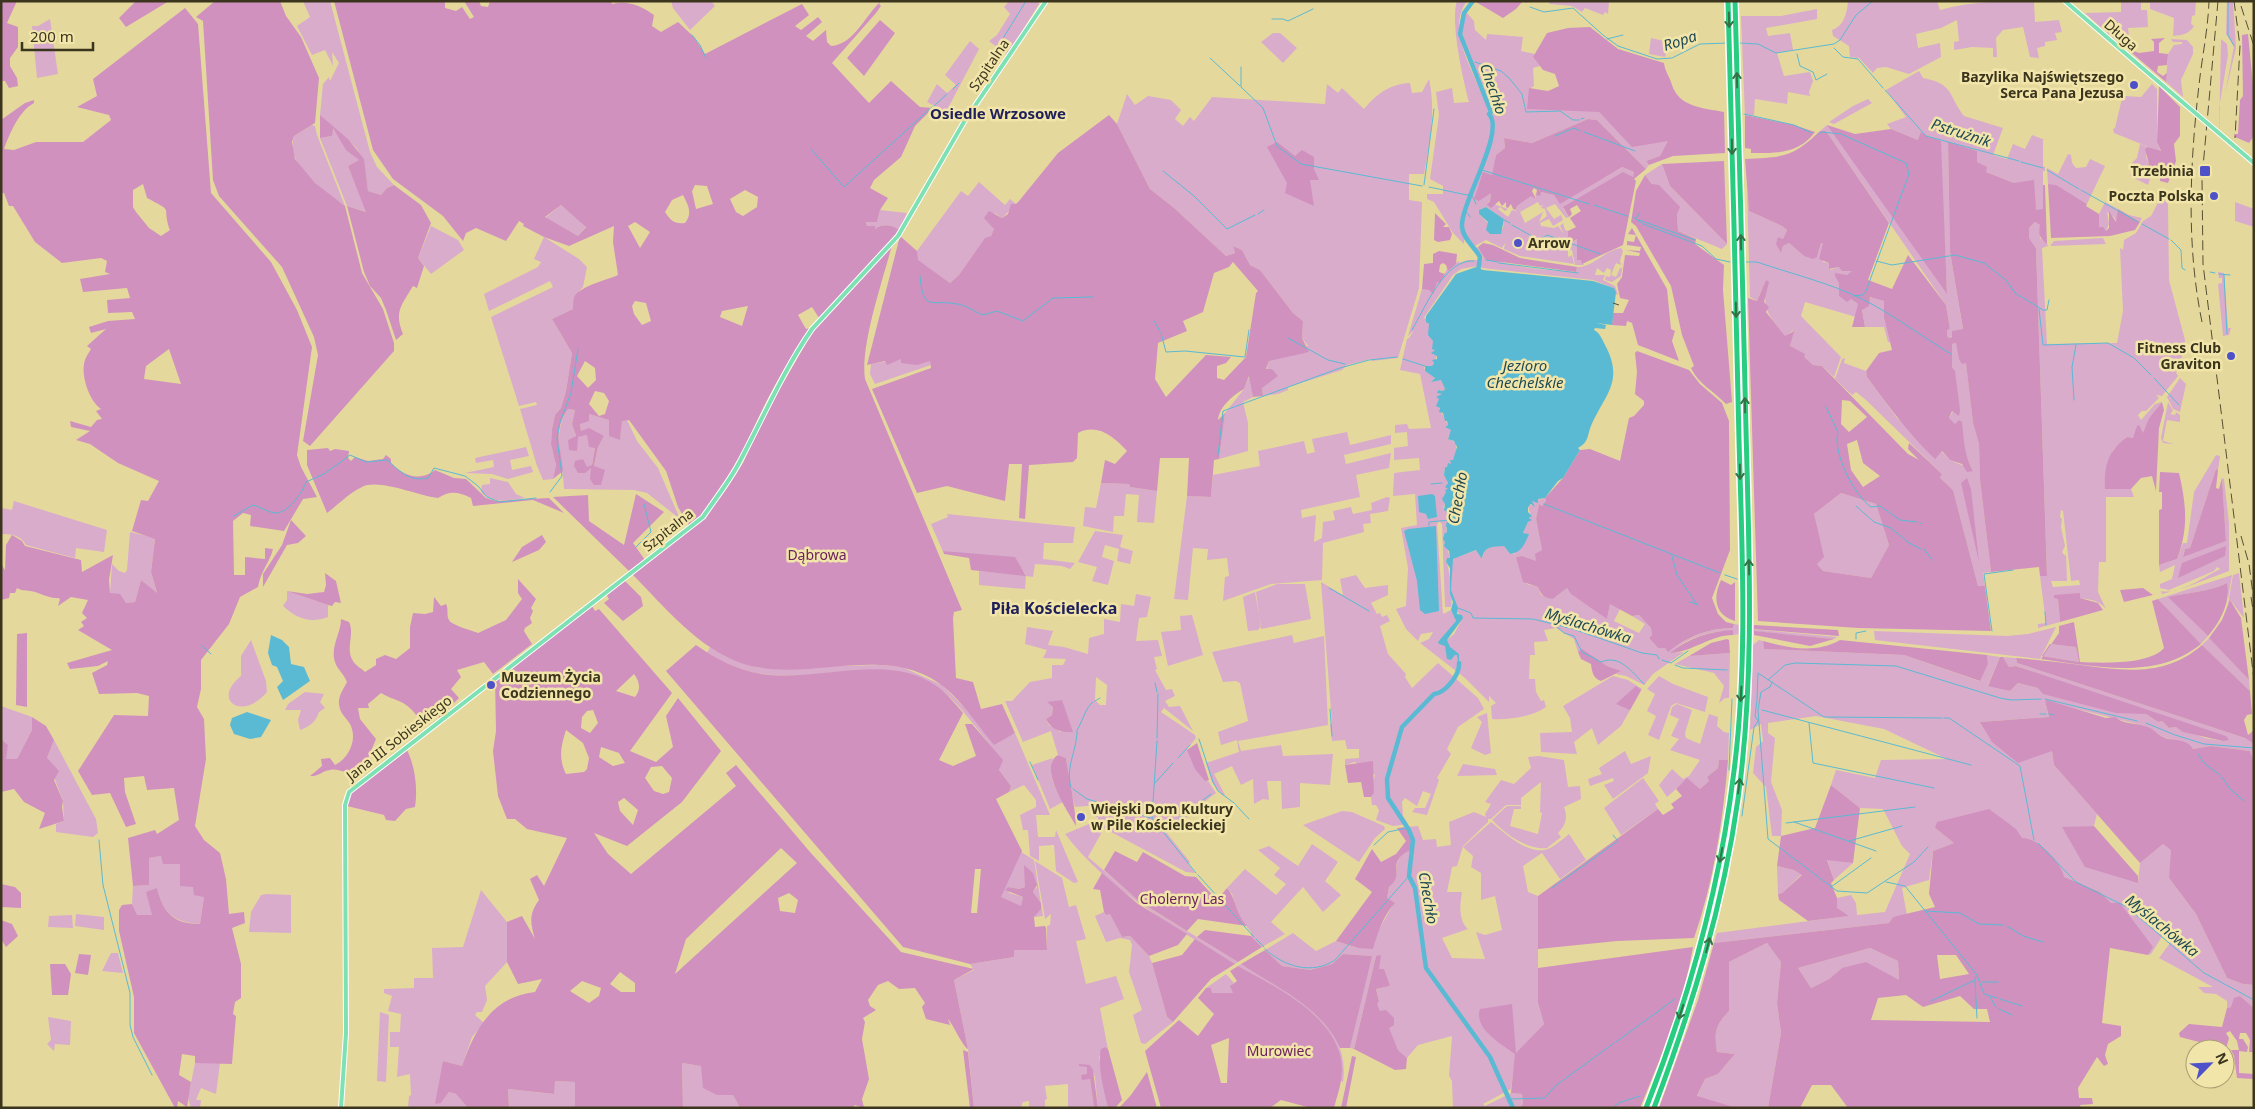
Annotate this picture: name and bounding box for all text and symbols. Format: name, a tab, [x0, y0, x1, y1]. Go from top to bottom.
one-way arrow	[1724, 12, 1734, 28]
street label: Długa	[2100, 15, 2142, 55]
scale bar	[22, 20, 94, 52]
water label: Ropa	[1660, 25, 1700, 55]
text: 200 m	[30, 26, 74, 46]
street label: Szpitalna	[964, 35, 1013, 95]
water label: Chechło	[1476, 60, 1512, 117]
place label: Bazylika Najświętszego Serca Pana Jezusa	[1961, 67, 2124, 102]
one-way arrow	[1732, 72, 1742, 88]
marker: Bazylika Najświętszego Serca Pana Jezusa	[2128, 79, 2140, 91]
district label: Osiedle Wrzosowe	[930, 103, 1066, 123]
water label: Pstrużnik	[1929, 113, 1994, 151]
one-way arrow	[1727, 138, 1737, 155]
place label: Trzebinia	[2130, 161, 2194, 180]
marker: Trzebinia	[2198, 164, 2212, 178]
place label: Poczta Polska	[2109, 186, 2204, 205]
marker: Poczta Polska	[2208, 190, 2220, 202]
place label: Arrow	[1528, 233, 1570, 252]
one-way arrow	[1737, 234, 1746, 250]
marker: Arrow	[1512, 237, 1524, 249]
one-way arrow	[1732, 301, 1741, 317]
place label: Fitness Club Graviton	[2137, 338, 2221, 373]
marker: Fitness Club Graviton	[2225, 350, 2237, 362]
water label: Jezioro Chechelskie	[1486, 355, 1564, 392]
one-way arrow	[1741, 397, 1750, 413]
one-way arrow	[1736, 464, 1745, 480]
water label: Chechło	[1443, 470, 1471, 526]
street label: Szpitalna	[638, 504, 697, 555]
park label: Dąbrowa	[787, 545, 847, 564]
one-way arrow	[1745, 559, 1754, 575]
district label: Piła Kościelecka	[991, 597, 1117, 619]
water label: Myślachówka	[1543, 602, 1634, 648]
place label: Muzeum Życia Codziennego	[501, 667, 601, 702]
marker: Muzeum Życia Codziennego	[485, 679, 497, 691]
one-way arrow	[1737, 685, 1746, 701]
street label: Jana III Sobieskiego	[341, 690, 455, 786]
one-way arrow	[1734, 778, 1744, 794]
place label: Wiejski Dom Kultury w Pile Kościeleckiej	[1091, 799, 1233, 834]
marker: Wiejski Dom Kultury w Pile Kościeleckiej	[1075, 811, 1087, 823]
one-way arrow	[1716, 846, 1726, 862]
water label: Chechło	[1415, 870, 1443, 926]
park label: Cholerny Las	[1140, 889, 1225, 908]
water label: Myślachówka	[2122, 889, 2204, 961]
one-way arrow	[1704, 938, 1713, 954]
one-way arrow	[1676, 1004, 1685, 1019]
north arrow	[2185, 1039, 2235, 1089]
park label: Murowiec	[1247, 1041, 1311, 1060]
text: N	[2211, 1049, 2233, 1068]

